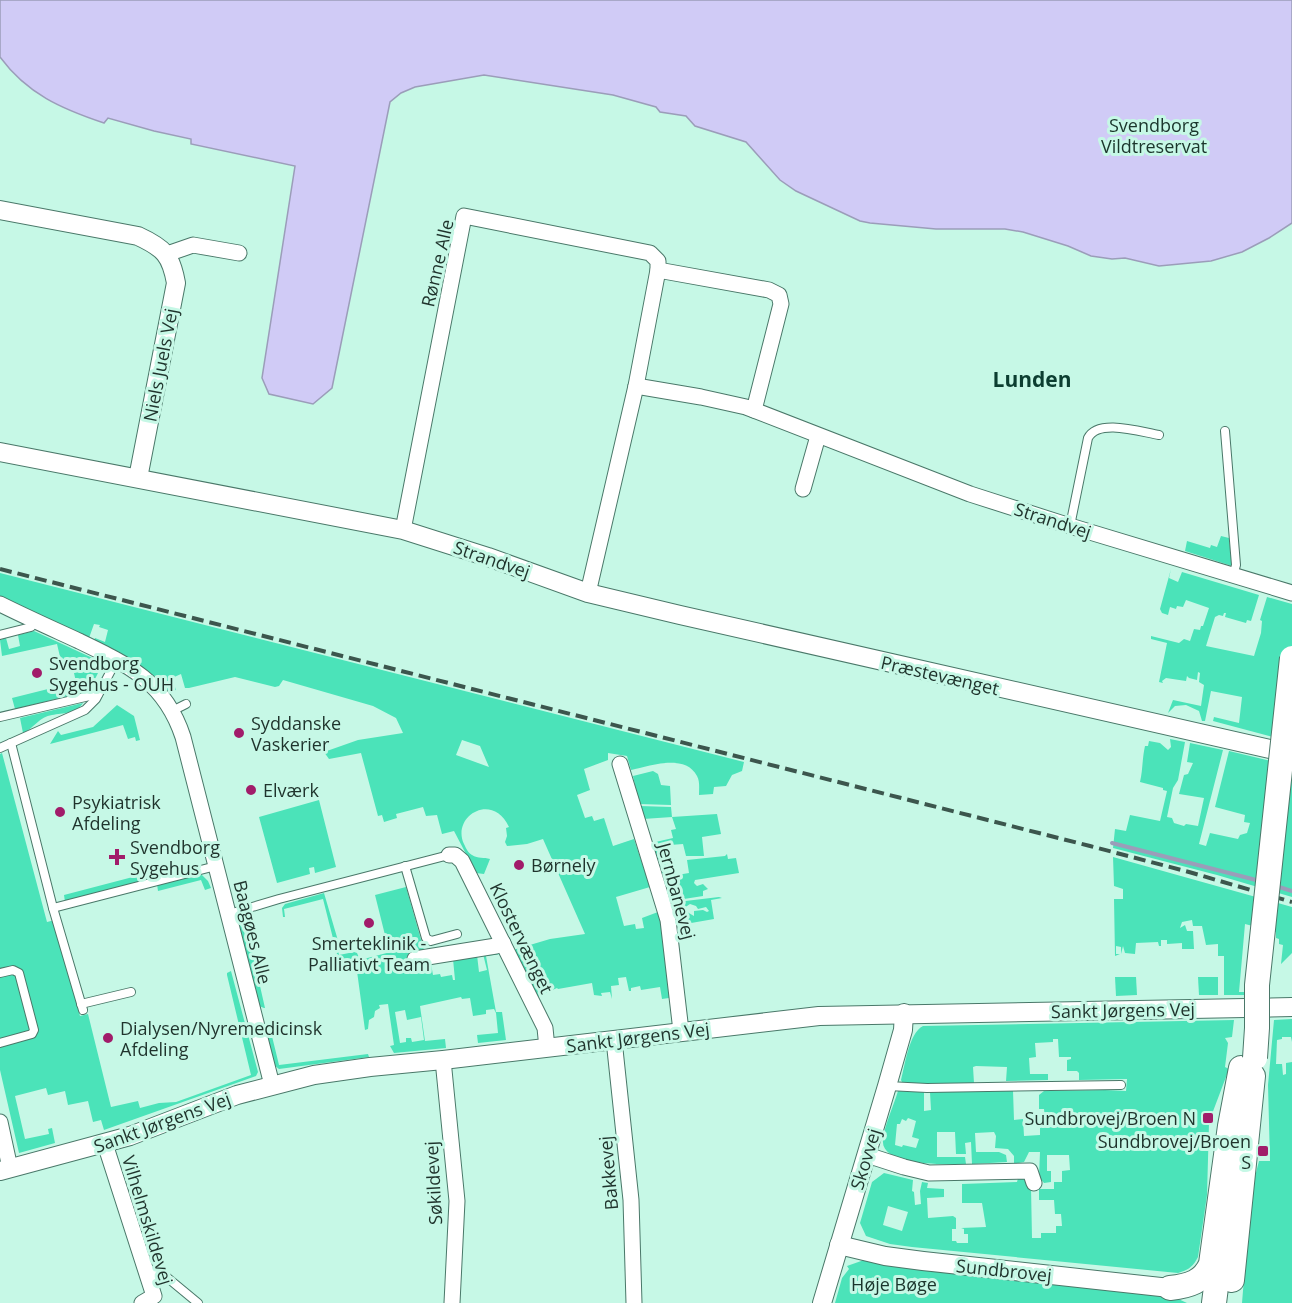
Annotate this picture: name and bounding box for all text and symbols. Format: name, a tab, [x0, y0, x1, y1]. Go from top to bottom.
park label: Svendborg Vildtreservat	[1101, 113, 1207, 158]
street label: Rønne Alle	[415, 217, 459, 309]
street label: Niels Juels Vej	[137, 306, 183, 424]
district label: Lunden	[993, 365, 1071, 393]
street label: Strandvej	[1012, 496, 1094, 544]
street label: Strandvej	[451, 535, 533, 583]
street label: Præstevænget	[879, 650, 1001, 700]
place label: Svendborg Sygehus - OUH	[49, 651, 174, 696]
marker: Svendborg Sygehus - OUH	[30, 666, 44, 680]
place label: Syddanske Vaskerier	[251, 711, 341, 756]
marker: Syddanske Vaskerier	[232, 726, 246, 740]
place label: Elværk	[263, 778, 319, 802]
marker: Elværk	[244, 783, 258, 797]
place label: Psykiatrisk Afdeling	[72, 790, 161, 835]
marker: Psykiatrisk Afdeling	[53, 805, 67, 819]
place label: Svendborg Sygehus	[130, 835, 220, 880]
street label: Jernbanevej	[652, 838, 701, 942]
marker: Svendborg Sygehus	[108, 848, 126, 866]
place label: Børnely	[531, 853, 597, 877]
marker: Børnely	[512, 858, 526, 872]
street label: Baagøes Alle	[229, 878, 277, 986]
street label: Klostervænget	[485, 878, 559, 998]
marker: Smerteklinik - Palliativt Team	[362, 916, 376, 930]
place label: Smerteklinik - Palliativt Team	[308, 931, 430, 976]
street label: Sankt Jørgens Vej	[1051, 997, 1195, 1023]
place label: Dialysen/Nyremedicinsk Afdeling	[120, 1016, 323, 1061]
street label: Sankt Jørgens Vej	[565, 1016, 711, 1058]
marker: Dialysen/Nyremedicinsk Afdeling	[101, 1031, 115, 1045]
street label: Sankt Jørgens Vej	[90, 1086, 234, 1158]
place label: Sundbrovej/Broen N	[1024, 1106, 1196, 1130]
marker: Sundbrovej/Broen N	[1201, 1111, 1215, 1125]
street label: Skovvej	[844, 1125, 886, 1193]
place label: Sundbrovej/Broen S	[1098, 1129, 1251, 1174]
street label: Bakkevej	[593, 1135, 623, 1211]
street label: Søkildevej	[419, 1140, 447, 1226]
marker: Sundbrovej/Broen S	[1256, 1144, 1270, 1158]
street label: Vilhelmskildevej	[117, 1152, 179, 1288]
street label: Sundbrovej	[955, 1253, 1053, 1287]
park label: Høje Bøge	[851, 1272, 937, 1296]

